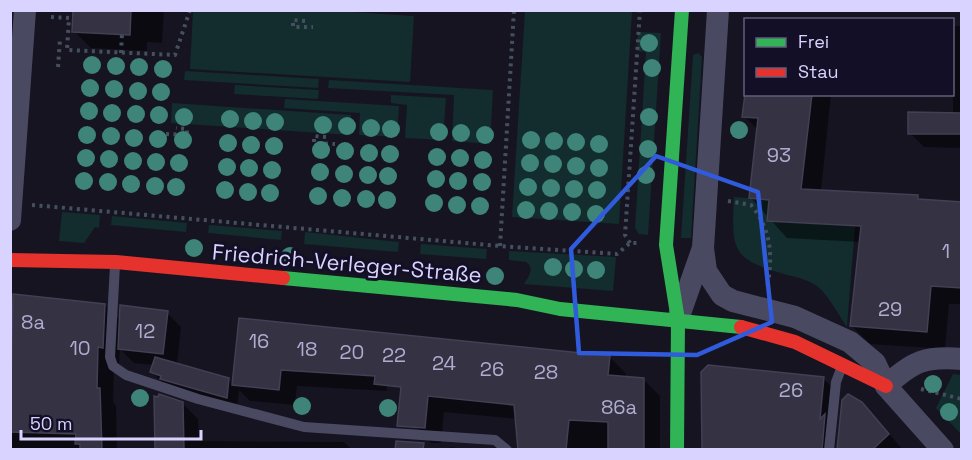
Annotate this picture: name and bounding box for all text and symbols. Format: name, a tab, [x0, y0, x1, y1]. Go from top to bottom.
legend	[744, 18, 954, 96]
text: Frei	[798, 30, 829, 53]
text: Stau	[798, 60, 838, 83]
house number: 93	[767, 142, 791, 168]
street label: Friedrich-Verleger-Straße	[211, 237, 483, 289]
house number: 1	[942, 238, 950, 264]
house number: 29	[878, 296, 902, 322]
house number: 8a	[21, 309, 45, 335]
house number: 12	[135, 318, 155, 344]
house number: 16	[249, 328, 269, 354]
house number: 10	[69, 335, 91, 361]
house number: 18	[297, 336, 317, 362]
house number: 20	[340, 339, 364, 365]
house number: 22	[382, 342, 406, 368]
house number: 24	[432, 350, 456, 376]
house number: 26	[480, 356, 504, 382]
house number: 28	[534, 359, 558, 385]
house number: 26	[779, 377, 803, 403]
house number: 86a	[601, 394, 637, 420]
scale bar	[21, 403, 201, 441]
text: 50 m	[30, 412, 72, 435]

